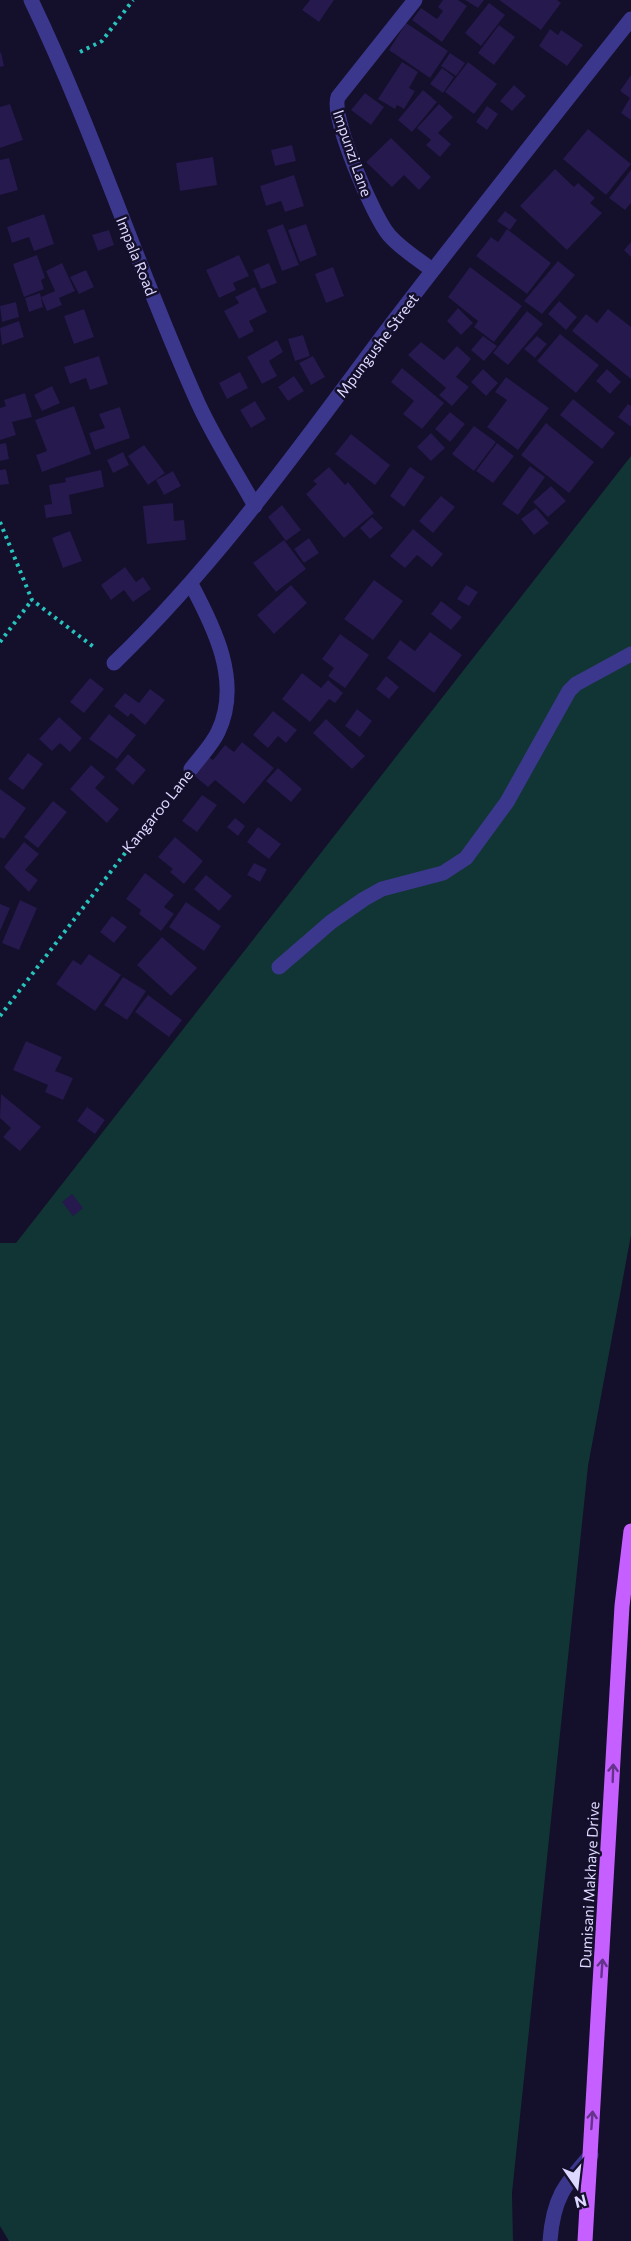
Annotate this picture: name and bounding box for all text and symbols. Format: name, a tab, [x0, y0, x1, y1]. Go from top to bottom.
street label: Impunzi Lane	[330, 107, 376, 199]
street label: Impala Road	[113, 214, 161, 298]
street label: Mpungushe Street	[332, 290, 422, 400]
street label: Kangaroo Lane	[118, 766, 196, 856]
one-way arrow	[607, 1764, 618, 1784]
street label: Dumisani Makhaye Drive	[576, 1801, 602, 1969]
one-way arrow	[596, 1958, 607, 1978]
one-way arrow	[587, 2110, 598, 2130]
north arrow	[547, 2157, 607, 2217]
text: N	[573, 2191, 589, 2213]

